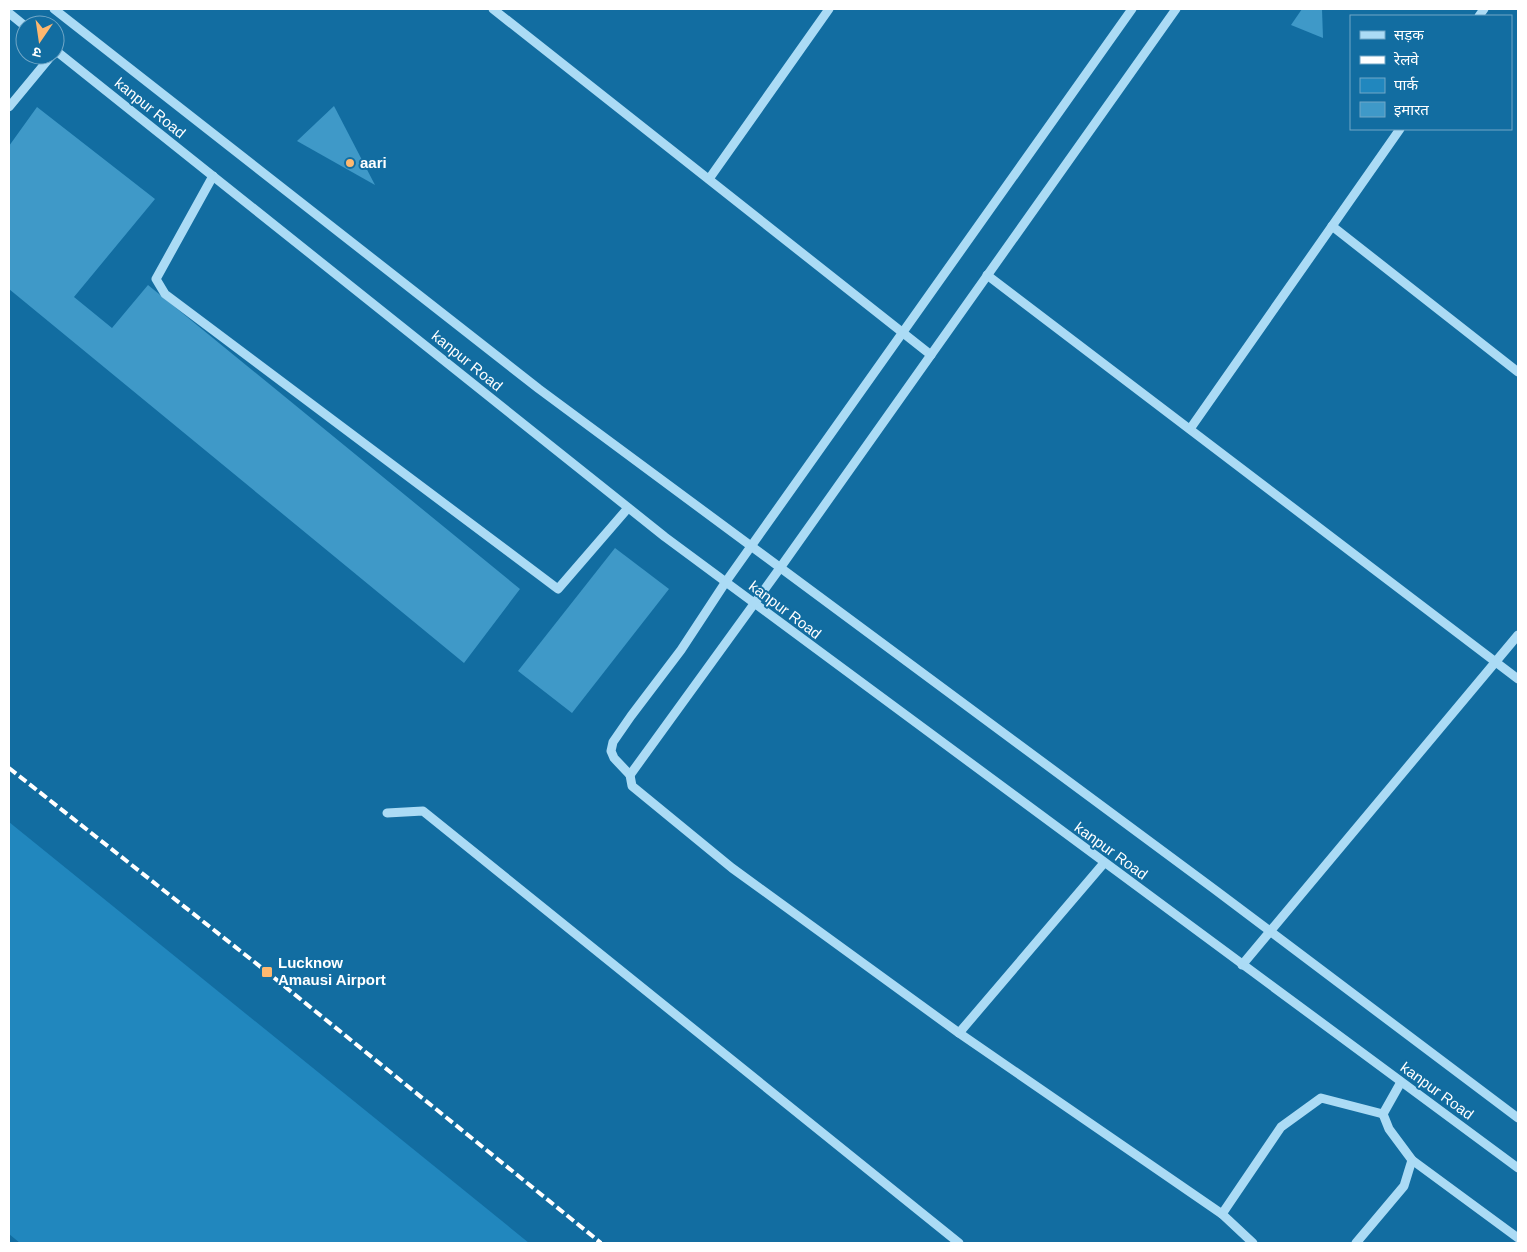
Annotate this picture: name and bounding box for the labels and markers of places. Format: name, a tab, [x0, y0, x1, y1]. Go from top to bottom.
place label: aari	[360, 154, 387, 171]
marker: aari	[344, 157, 356, 169]
place label: Lucknow Amausi Airport	[278, 954, 386, 988]
marker: Lucknow Amausi Airport	[260, 965, 274, 979]

